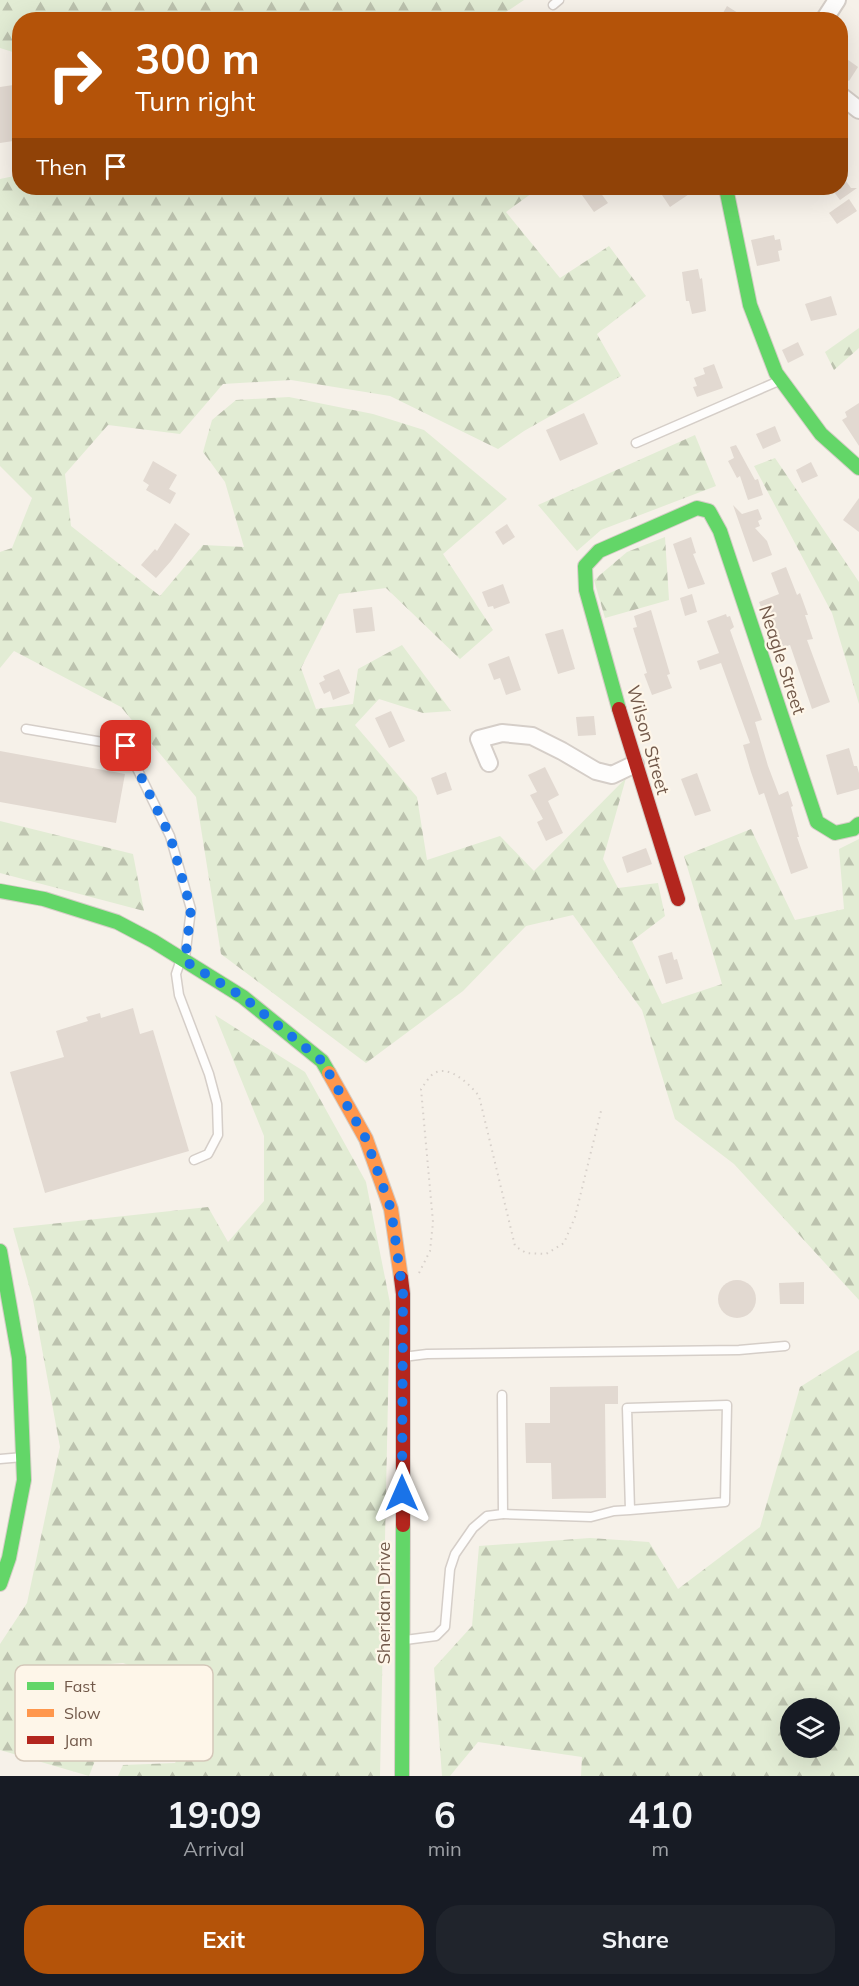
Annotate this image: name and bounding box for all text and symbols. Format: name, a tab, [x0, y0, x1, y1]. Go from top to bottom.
text: 300 m	[135, 32, 260, 85]
icon: right	[36, 36, 114, 114]
text: Turn right	[135, 84, 255, 118]
icon: arrive	[99, 150, 132, 183]
text: Then	[36, 153, 87, 181]
street label: Neagle Street	[754, 602, 811, 717]
street label: Wilson Street	[622, 682, 675, 797]
pin	[100, 720, 151, 771]
icon: arrive	[109, 729, 142, 762]
position arrow	[370, 1461, 434, 1525]
street label: Sheridan Drive	[372, 1542, 395, 1664]
legend	[15, 1665, 213, 1761]
text: Fast	[64, 1676, 96, 1696]
map controls	[780, 1698, 840, 1758]
button: layers	[780, 1698, 840, 1758]
text: Slow	[64, 1703, 101, 1723]
text: Jam	[64, 1730, 93, 1750]
text: 19:09	[166, 1792, 262, 1837]
text: 6	[434, 1792, 456, 1837]
text: 410	[628, 1792, 693, 1837]
text: Arrival	[183, 1836, 244, 1861]
text: min	[428, 1836, 462, 1861]
text: m	[652, 1836, 669, 1861]
button: Exit	[24, 1905, 424, 1974]
button: Share	[436, 1905, 835, 1974]

